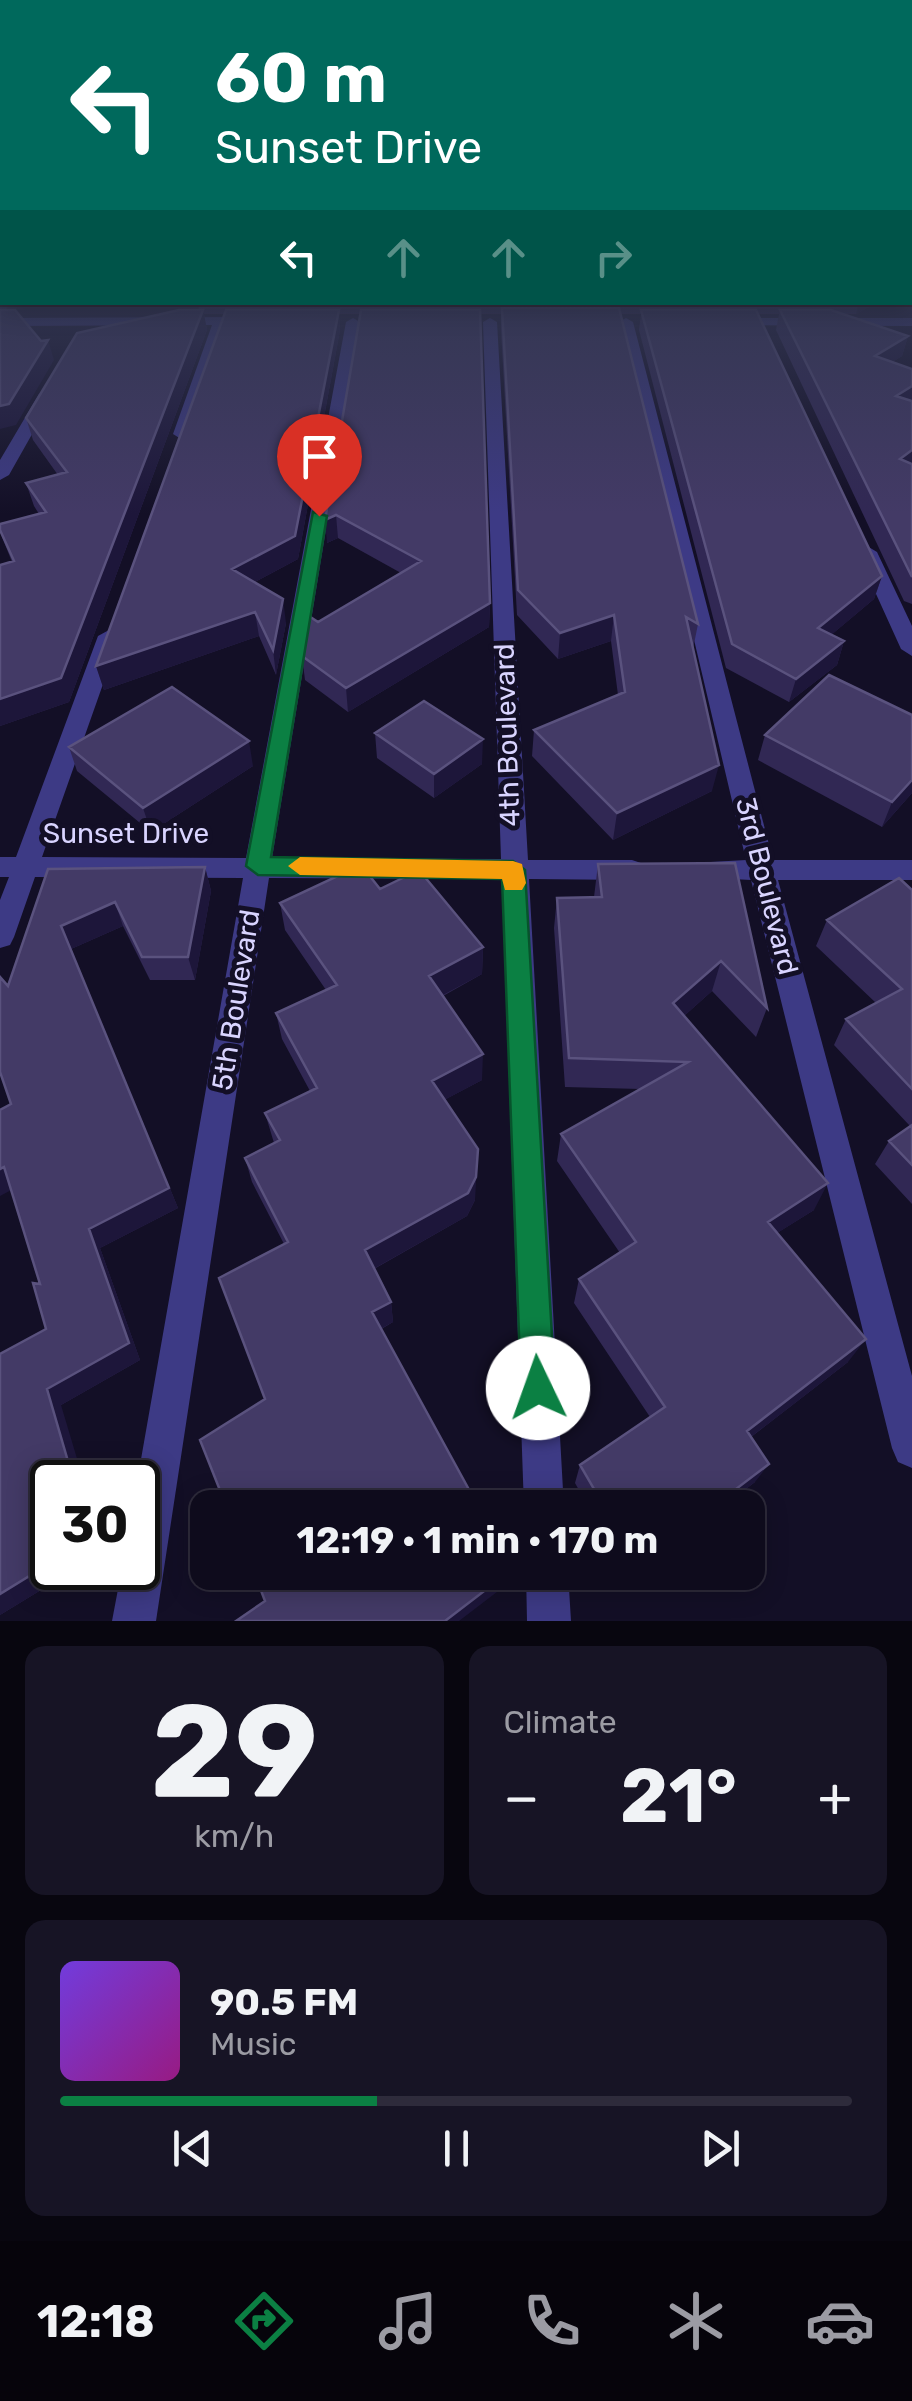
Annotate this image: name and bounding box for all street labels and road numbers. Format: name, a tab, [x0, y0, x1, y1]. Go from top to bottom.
street label: 4th Boulevard	[487, 643, 527, 827]
street label: 3rd Boulevard	[729, 794, 805, 978]
street label: Sunset Drive	[43, 817, 209, 850]
street label: 5th Boulevard	[205, 907, 267, 1093]

